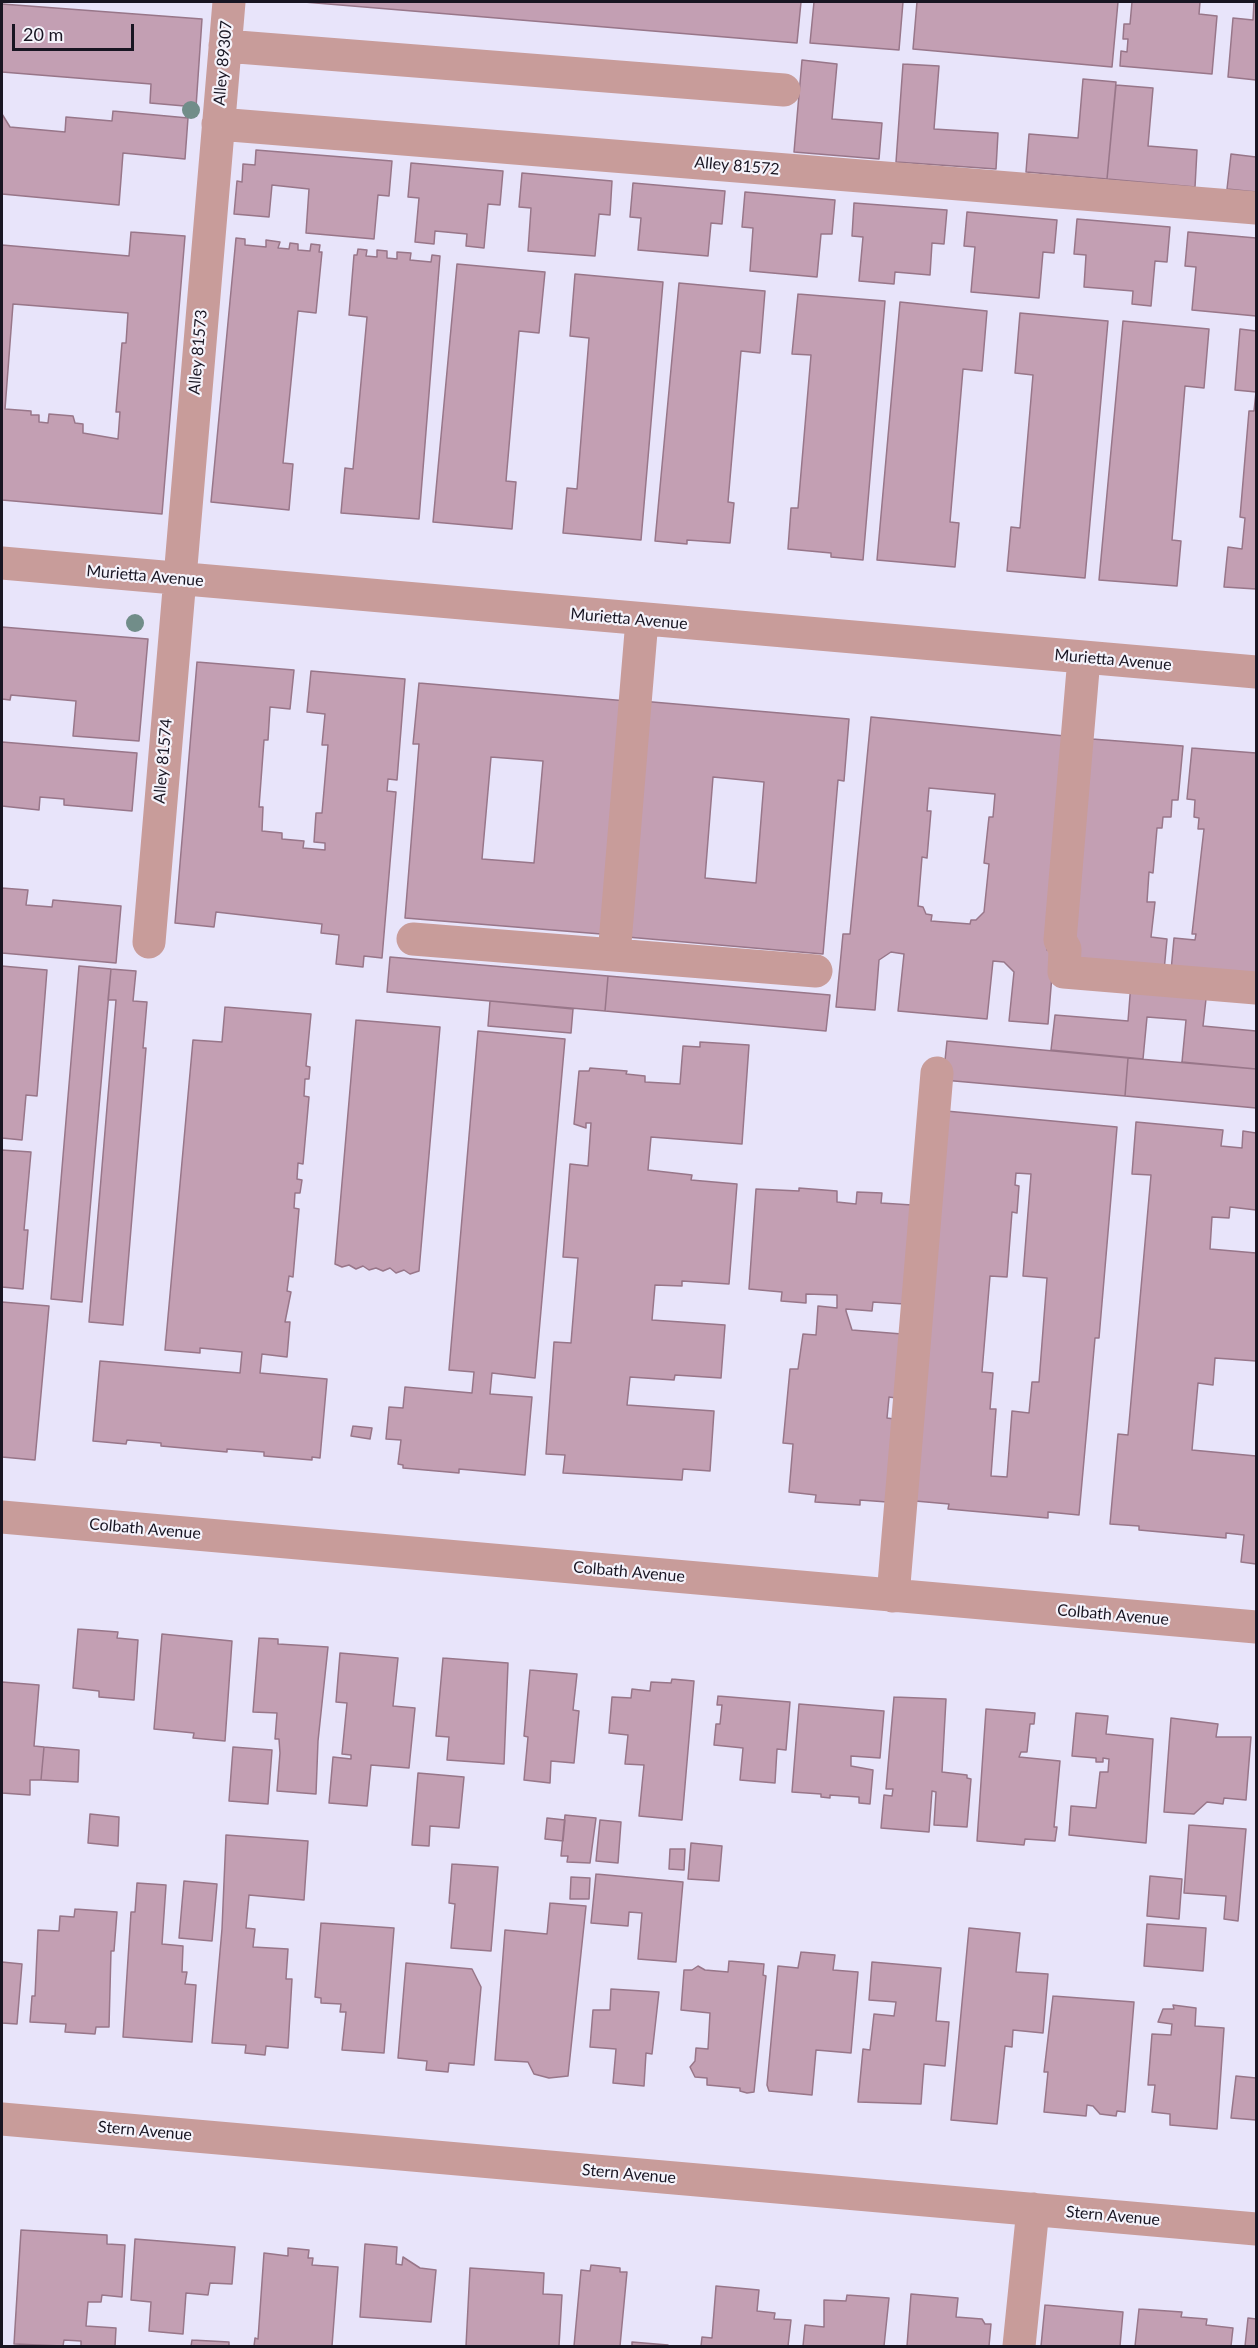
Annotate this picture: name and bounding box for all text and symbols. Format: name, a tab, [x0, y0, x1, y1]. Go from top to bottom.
scale bar	[15, 12, 136, 50]
street label: Alley 89307	[210, 20, 236, 106]
text: 20 m	[23, 23, 63, 45]
street label: Alley 81572	[694, 153, 780, 179]
street label: Alley 81573	[185, 309, 211, 395]
street label: Murietta Avenue	[86, 561, 204, 591]
street label: Murietta Avenue	[570, 604, 688, 634]
street label: Murietta Avenue	[1054, 645, 1172, 675]
street label: Alley 81574	[150, 718, 176, 804]
street label: Colbath Avenue	[88, 1515, 202, 1543]
street label: Colbath Avenue	[572, 1558, 686, 1586]
street label: Colbath Avenue	[1056, 1601, 1170, 1629]
street label: Stern Avenue	[97, 2117, 193, 2145]
street label: Stern Avenue	[581, 2160, 677, 2188]
street label: Stern Avenue	[1065, 2202, 1161, 2230]

